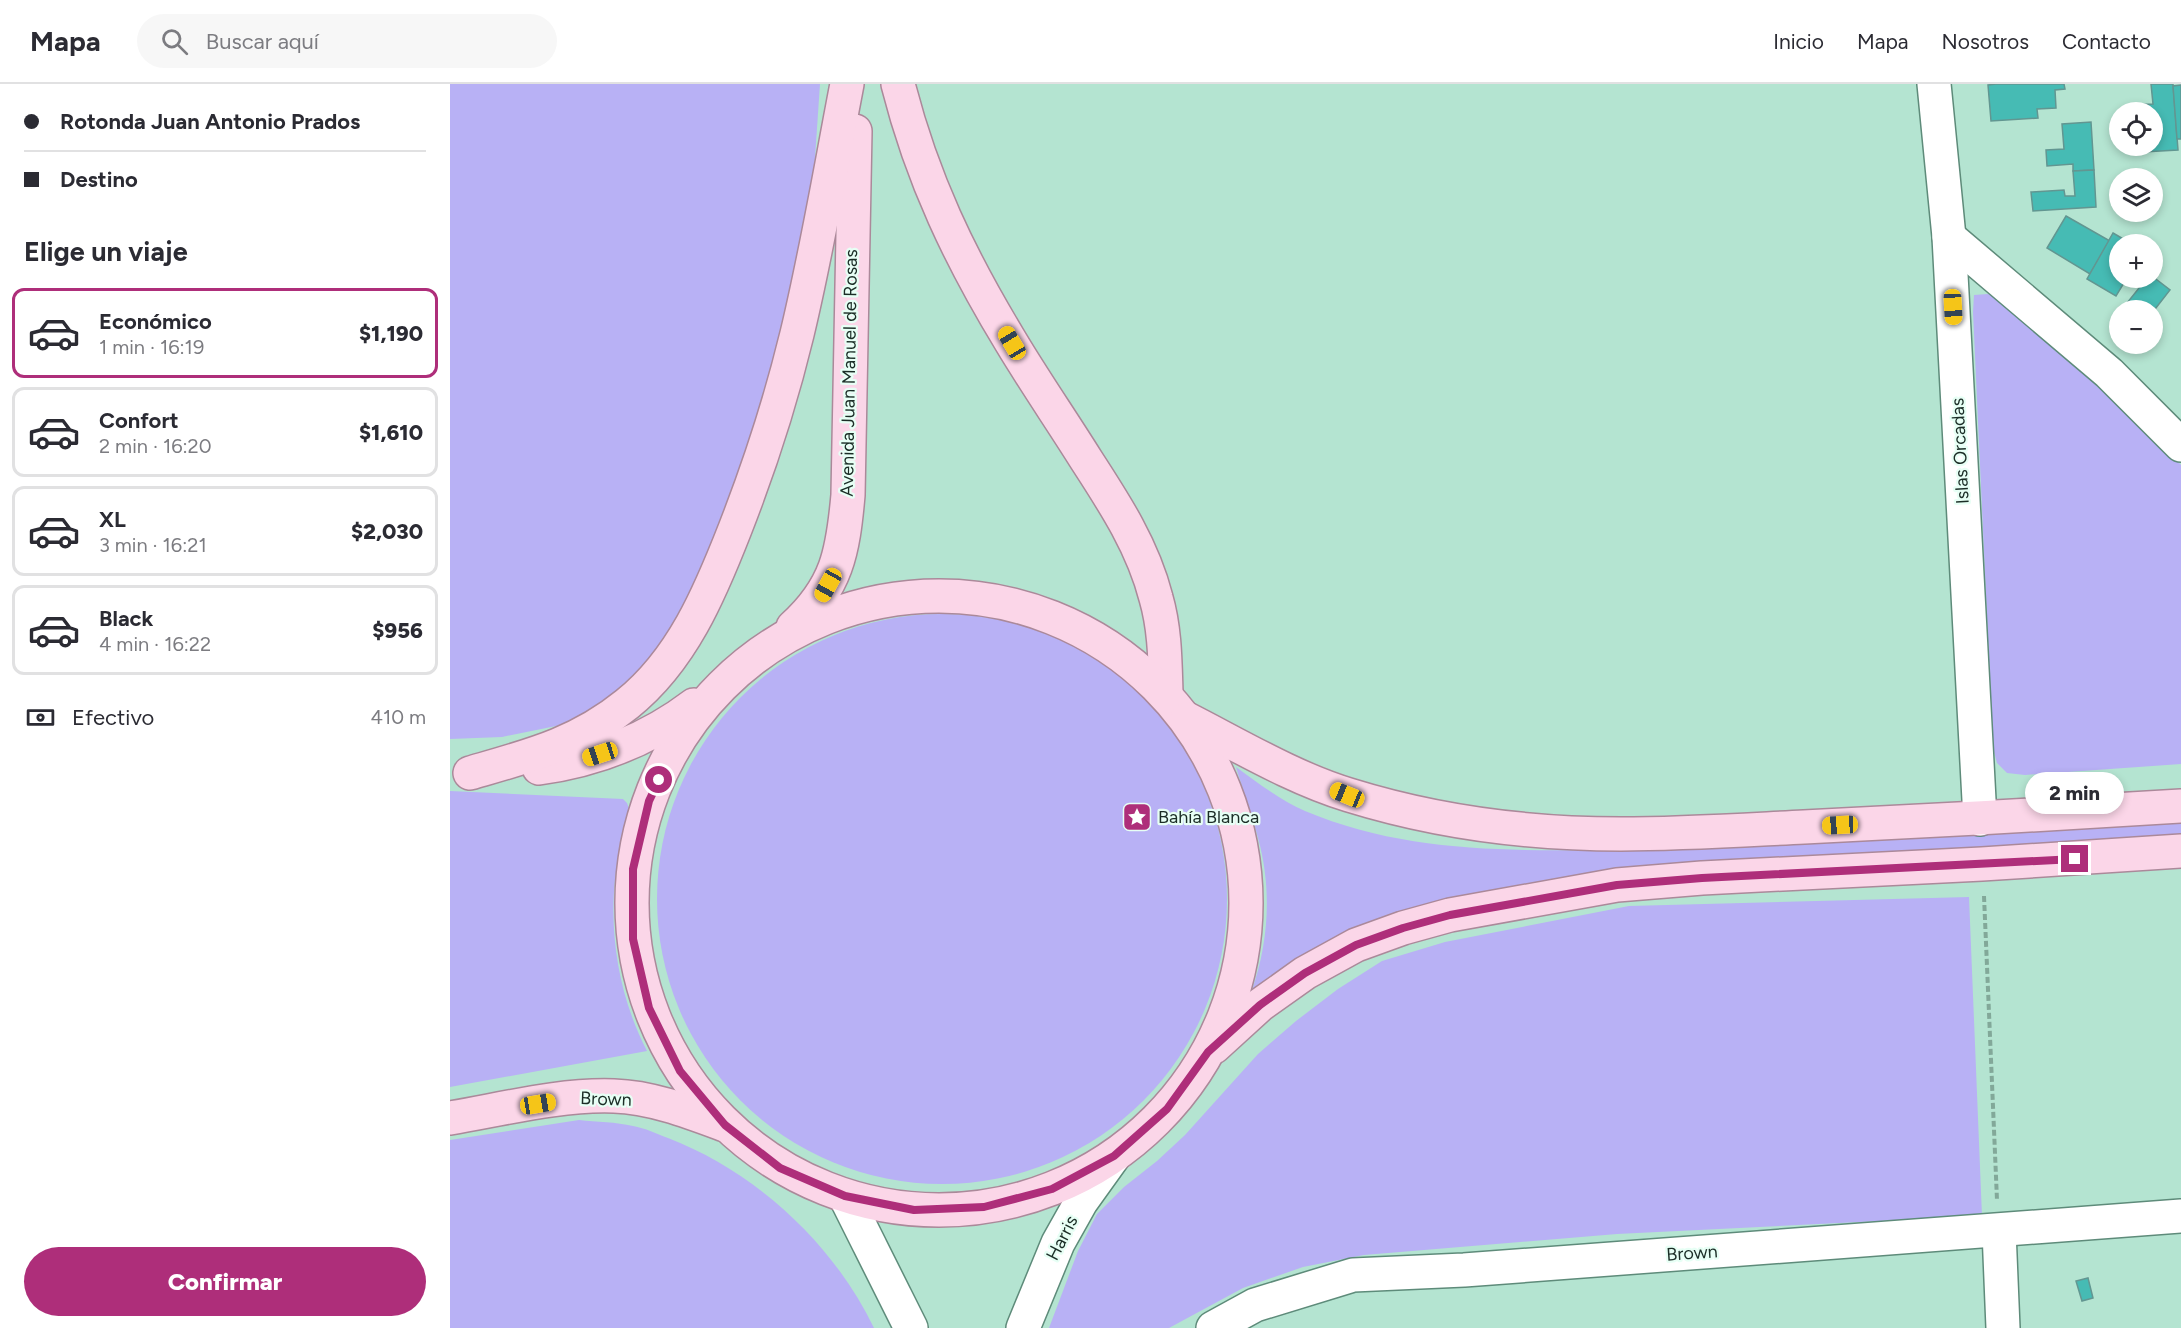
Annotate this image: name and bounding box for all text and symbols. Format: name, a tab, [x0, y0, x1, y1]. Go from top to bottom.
search box	[137, 14, 557, 68]
text: Mapa	[30, 24, 101, 58]
icon: search	[158, 25, 191, 58]
text: Buscar aquí	[206, 28, 319, 55]
text: Inicio	[1773, 29, 1824, 54]
text: Mapa	[1857, 29, 1909, 54]
text: Nosotros	[1942, 29, 2029, 54]
text: Contacto	[2062, 29, 2151, 54]
map controls	[2109, 102, 2163, 354]
button: locate	[2109, 102, 2163, 156]
text: Rotonda Juan Antonio Prados	[60, 108, 360, 135]
text: Destino	[60, 166, 138, 193]
button: layers	[2109, 168, 2163, 222]
button: +	[2109, 234, 2163, 288]
text: Elige un viaje	[24, 235, 188, 268]
street label: Avenida Juan Manuel de Rosas	[836, 249, 862, 497]
car	[1943, 289, 1963, 325]
button: −	[2109, 300, 2163, 354]
icon: car	[27, 306, 81, 360]
text: Económico	[99, 308, 212, 335]
text: $1,190	[359, 320, 423, 347]
car	[995, 323, 1029, 363]
text: 1 min · 16:19	[99, 335, 204, 359]
street label: Islas Orcadas	[1946, 397, 1974, 505]
icon: car	[27, 405, 81, 459]
text: Confort	[99, 407, 179, 434]
text: $1,610	[359, 419, 423, 446]
text: 2 min · 16:20	[99, 434, 212, 458]
icon: car	[27, 504, 81, 558]
text: XL	[99, 506, 126, 533]
text: $2,030	[351, 518, 423, 545]
text: 3 min · 16:21	[99, 533, 207, 557]
car	[811, 565, 845, 605]
icon: car	[27, 603, 81, 657]
text: Black	[99, 605, 153, 632]
text: $956	[372, 617, 423, 644]
text: 4 min · 16:22	[99, 632, 211, 656]
icon: cash	[24, 701, 57, 734]
text: Efectivo	[72, 704, 154, 731]
text: 410 m	[371, 705, 426, 729]
car	[580, 740, 620, 768]
route start	[645, 766, 672, 793]
callout: 2 min	[2026, 772, 2124, 814]
car	[1327, 780, 1367, 810]
text: 2 min	[2049, 781, 2100, 805]
place icon: Bahía Blanca	[1121, 801, 1153, 833]
place label: Bahía Blanca	[1158, 806, 1259, 828]
car	[1822, 815, 1858, 835]
route end	[2061, 845, 2088, 872]
street label: Brown	[580, 1087, 632, 1111]
car	[519, 1092, 557, 1116]
street label: Harris	[1041, 1212, 1083, 1264]
street label: Brown	[1666, 1240, 1718, 1266]
button: Confirmar	[24, 1247, 426, 1316]

